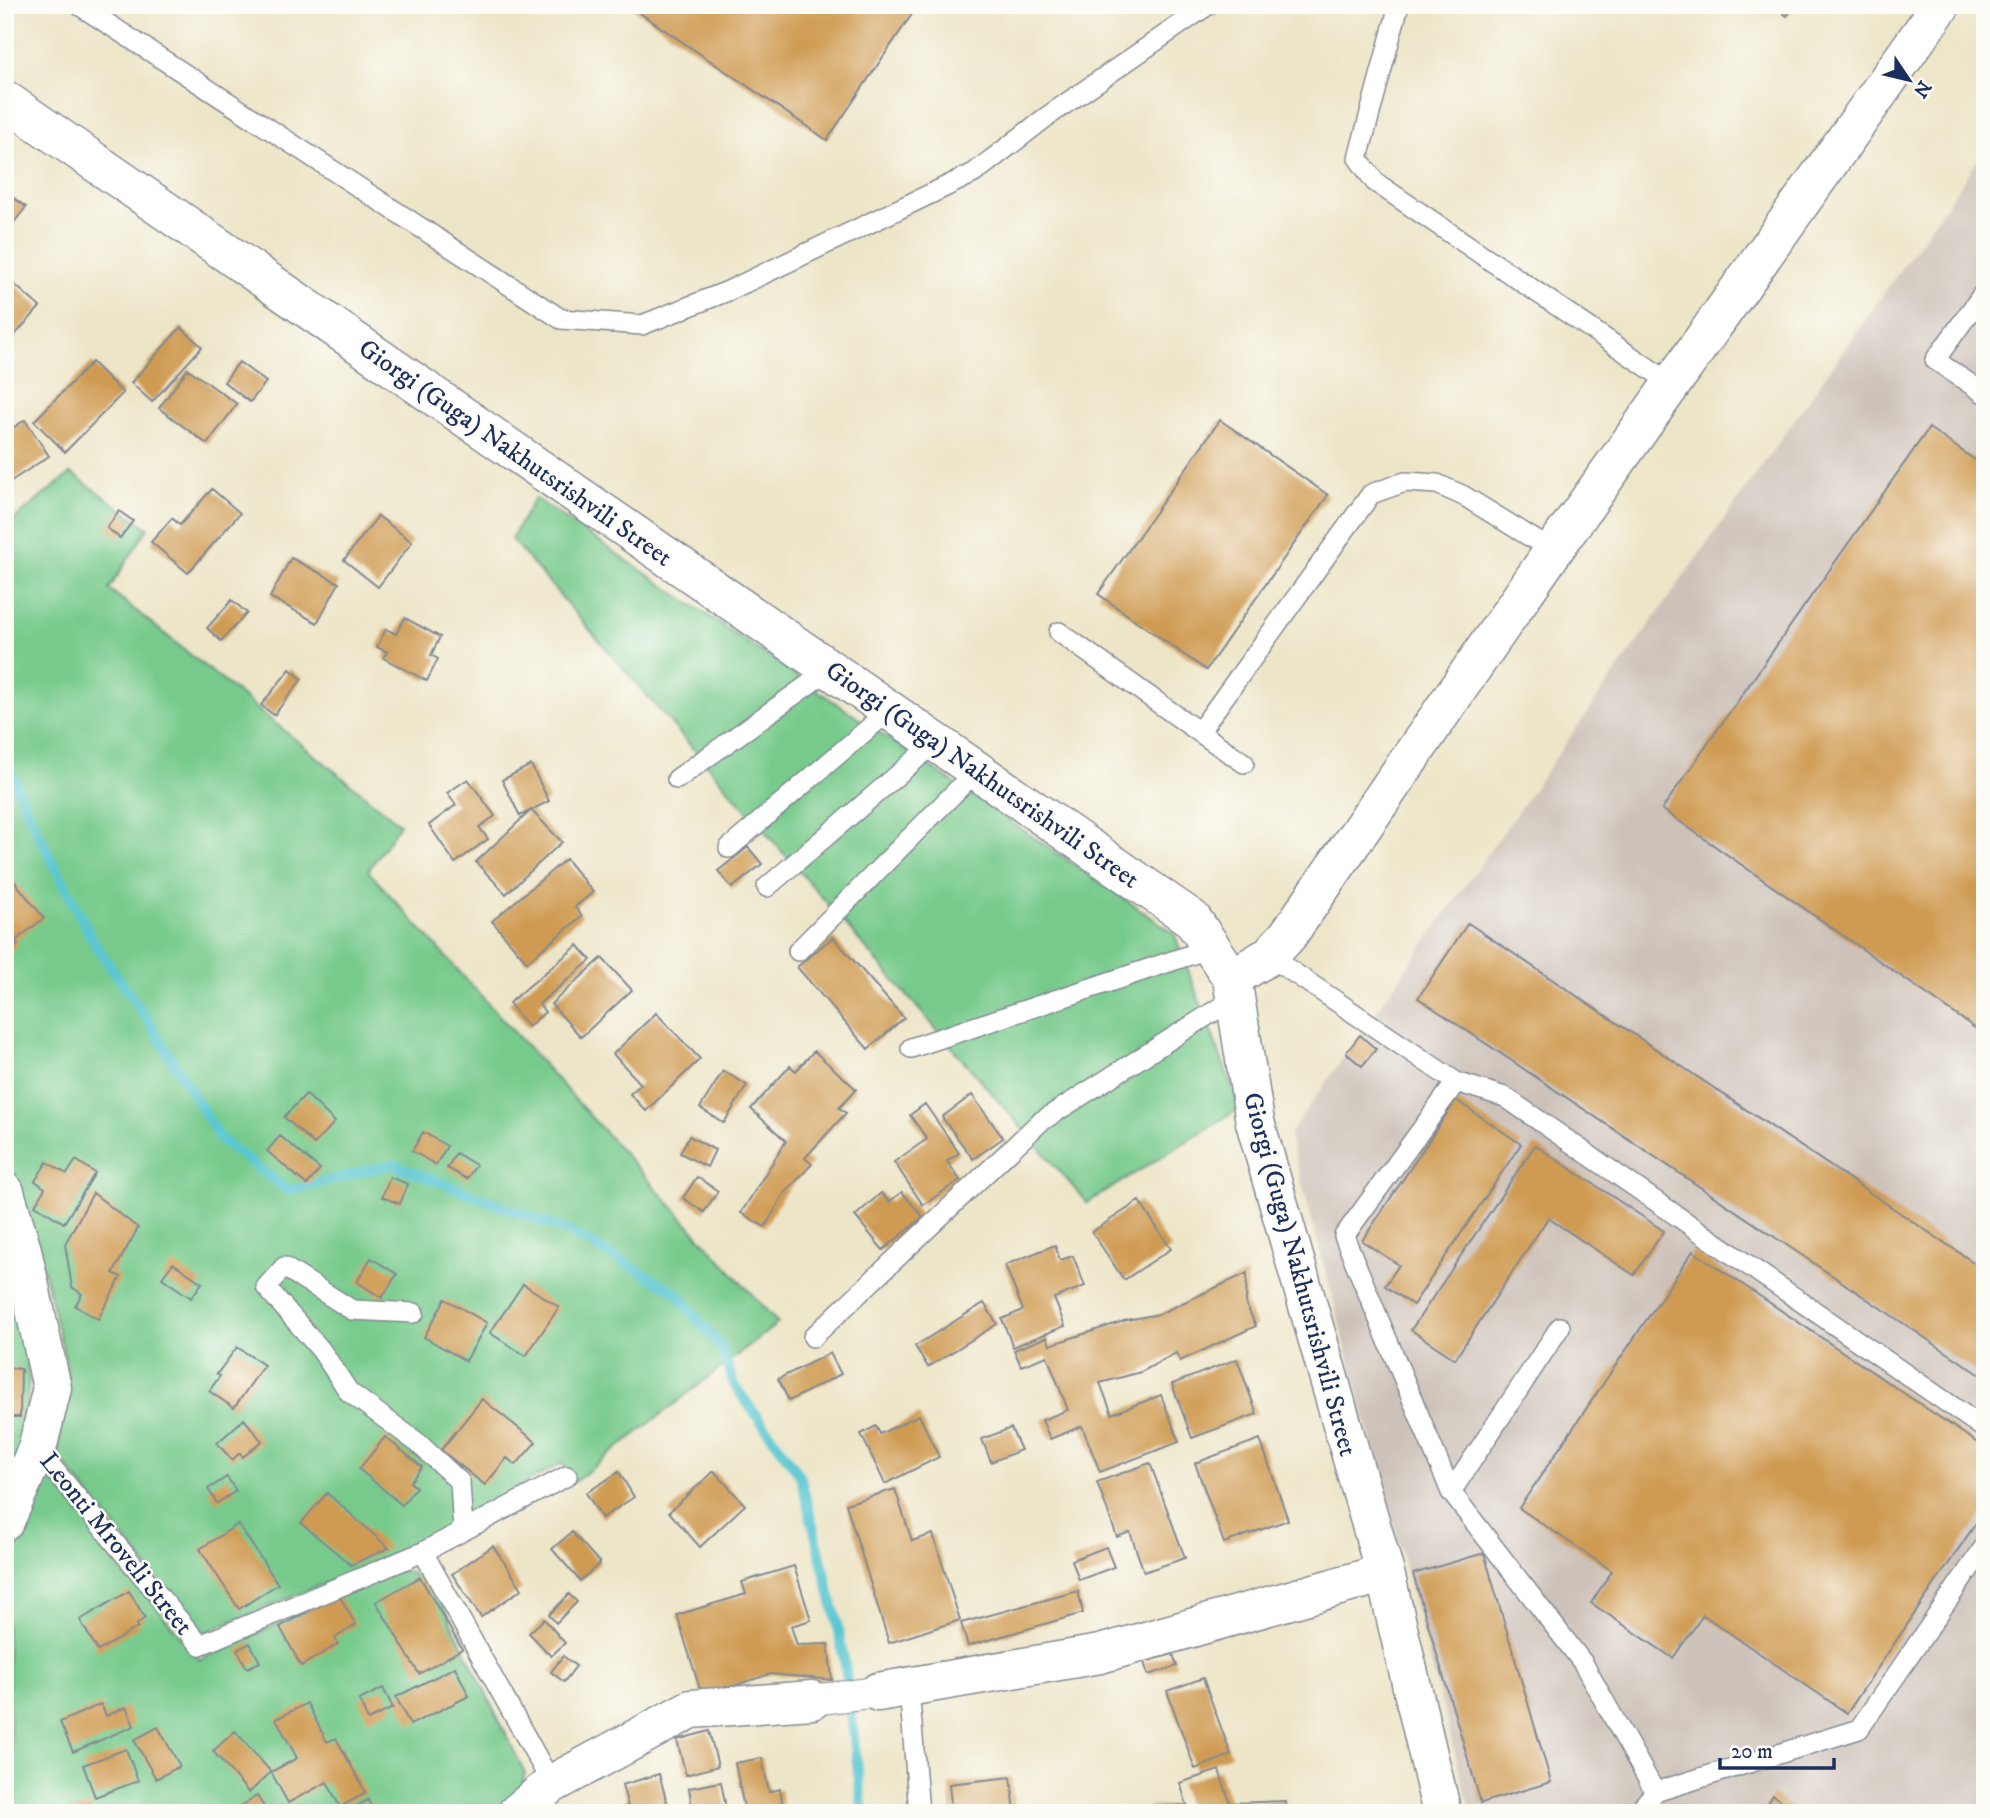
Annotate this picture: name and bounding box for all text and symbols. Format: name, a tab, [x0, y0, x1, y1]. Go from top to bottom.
north arrow	[1874, 46, 1944, 116]
text: N	[1908, 76, 1936, 102]
street label: Giorgi (Guga) Nakhutsrishvili Street	[352, 332, 678, 574]
street label: Giorgi (Guga) Nakhutsrishvili Street	[819, 654, 1145, 896]
street label: Giorgi (Guga) Nakhutsrishvili Street	[1235, 1089, 1364, 1460]
street label: Leonti Mroveli Street	[32, 1446, 200, 1642]
scale bar	[1720, 1727, 1834, 1771]
text: 20 m	[1731, 1739, 1773, 1765]

